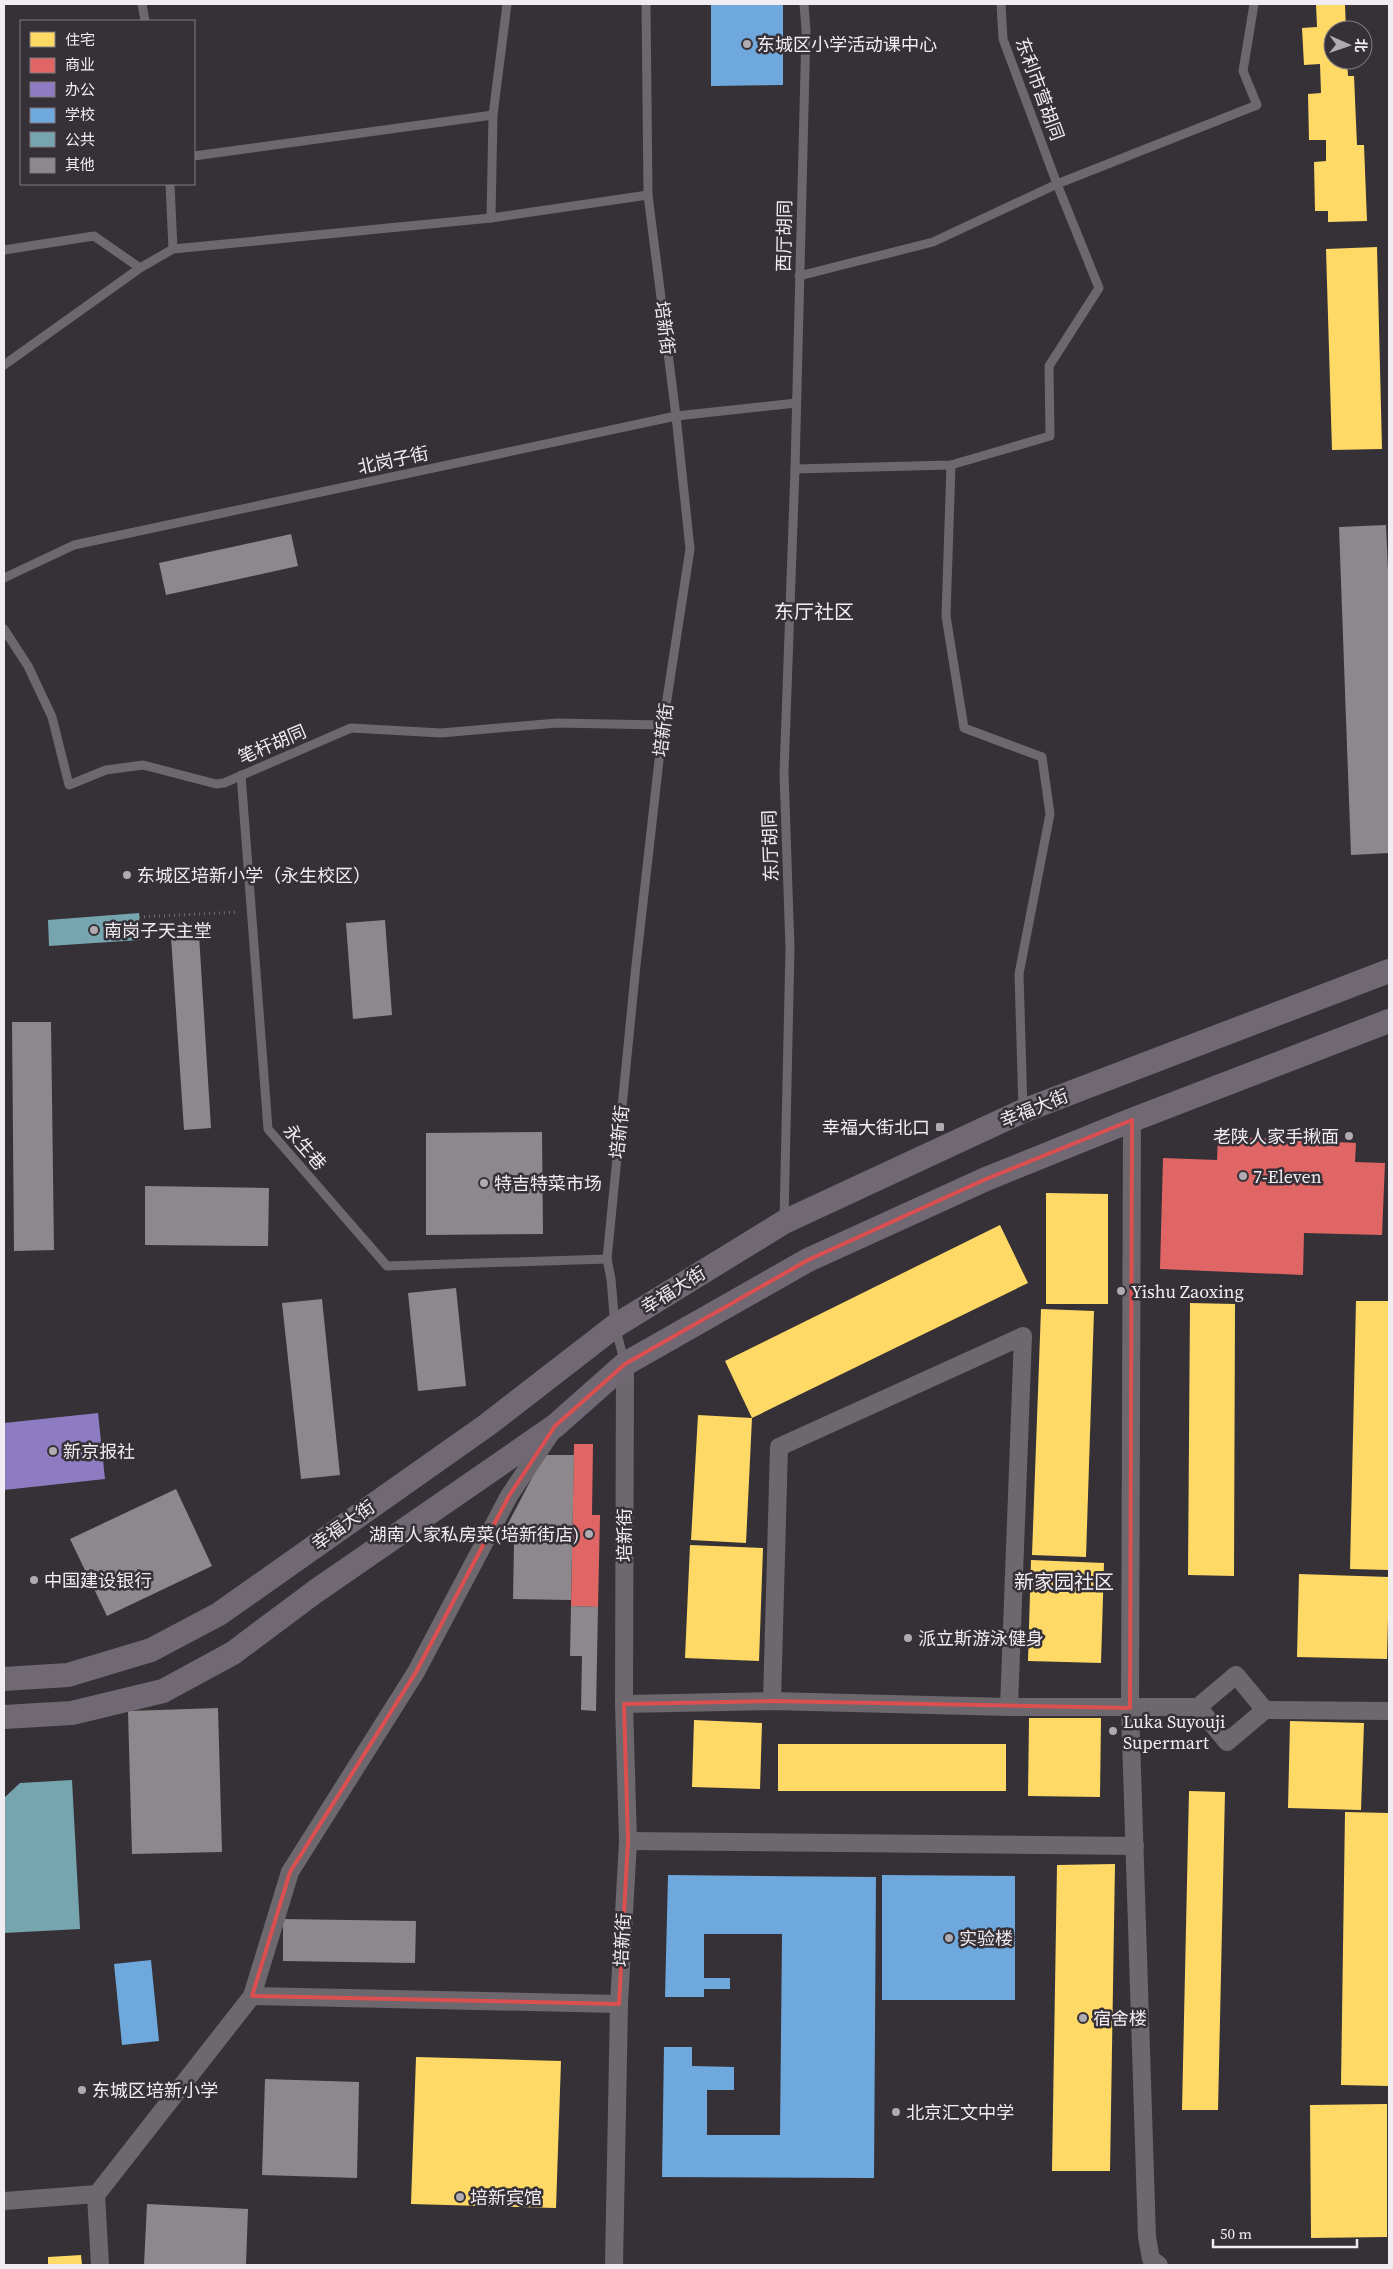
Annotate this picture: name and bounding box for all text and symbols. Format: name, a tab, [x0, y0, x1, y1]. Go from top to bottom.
legend	[20, 20, 195, 185]
north arrow	[1323, 20, 1373, 70]
text: 住宅	[65, 29, 95, 50]
place label: 东城区小学活动课中心	[757, 32, 937, 57]
street label: 东利市营胡同	[1010, 34, 1070, 144]
marker: 东城区小学活动课中心	[741, 38, 753, 50]
text: 北	[1351, 38, 1371, 53]
text: 商业	[65, 54, 95, 75]
text: 办公	[65, 79, 95, 100]
text: 学校	[65, 104, 95, 125]
text: 公共	[65, 129, 95, 150]
text: 其他	[65, 154, 95, 175]
street label: 西厅胡同	[771, 200, 797, 272]
street label: 培新街	[649, 300, 681, 356]
street label: 北岗子街	[355, 440, 431, 480]
district label: 东厅社区	[774, 598, 854, 626]
street label: 培新街	[647, 702, 679, 758]
street label: 笔杆胡同	[234, 718, 310, 770]
street label: 东厅胡同	[756, 810, 784, 882]
place label: 东城区培新小学（永生校区）	[137, 863, 371, 888]
marker: 东城区培新小学（永生校区）	[121, 869, 133, 881]
place label: 南岗子天主堂	[104, 918, 212, 943]
marker: 南岗子天主堂	[88, 924, 100, 936]
street label: 幸福大街	[996, 1083, 1072, 1133]
street label: 培新街	[604, 1104, 634, 1160]
place label: 幸福大街北口	[822, 1115, 930, 1140]
street label: 永生巷	[278, 1118, 332, 1176]
marker: 幸福大街北口	[934, 1121, 946, 1133]
place label: 老陕人家手揪面	[1213, 1124, 1339, 1149]
marker: 老陕人家手揪面	[1343, 1130, 1355, 1142]
place label: 7-Eleven	[1253, 1164, 1322, 1189]
marker: 7-Eleven	[1237, 1170, 1249, 1182]
place label: 特吉特菜市场	[494, 1171, 602, 1196]
marker: 特吉特菜市场	[478, 1177, 490, 1189]
street label: 幸福大街	[636, 1260, 710, 1320]
place label: Yishu Zaoxing	[1131, 1279, 1244, 1304]
marker: Yishu Zaoxing	[1115, 1285, 1127, 1297]
place label: 新京报社	[63, 1439, 135, 1464]
marker: 新京报社	[47, 1445, 59, 1457]
street label: 幸福大街	[306, 1494, 380, 1556]
street label: 培新街	[612, 1508, 637, 1562]
place label: 湖南人家私房菜(培新街店)	[369, 1522, 579, 1547]
marker: 湖南人家私房菜(培新街店)	[583, 1528, 595, 1540]
place label: 中国建设银行	[44, 1568, 152, 1593]
district label: 新家园社区	[1014, 1568, 1114, 1596]
marker: 中国建设银行	[28, 1574, 40, 1586]
place label: 派立斯游泳健身	[918, 1626, 1044, 1651]
marker: 派立斯游泳健身	[902, 1632, 914, 1644]
place label: Luka Suyouji Supermart	[1123, 1709, 1225, 1755]
marker: Luka Suyouji Supermart	[1107, 1725, 1119, 1737]
street label: 培新街	[608, 1912, 636, 1968]
place label: 实验楼	[959, 1926, 1013, 1951]
marker: 实验楼	[943, 1932, 955, 1944]
place label: 宿舍楼	[1093, 2006, 1147, 2031]
marker: 宿舍楼	[1077, 2012, 1089, 2024]
place label: 东城区培新小学	[92, 2078, 218, 2103]
marker: 东城区培新小学	[76, 2084, 88, 2096]
place label: 北京汇文中学	[906, 2100, 1014, 2125]
marker: 北京汇文中学	[890, 2106, 902, 2118]
place label: 培新宾馆	[470, 2185, 542, 2210]
marker: 培新宾馆	[454, 2191, 466, 2203]
scale bar	[1213, 2216, 1357, 2248]
text: 50 m	[1220, 2223, 1252, 2244]

